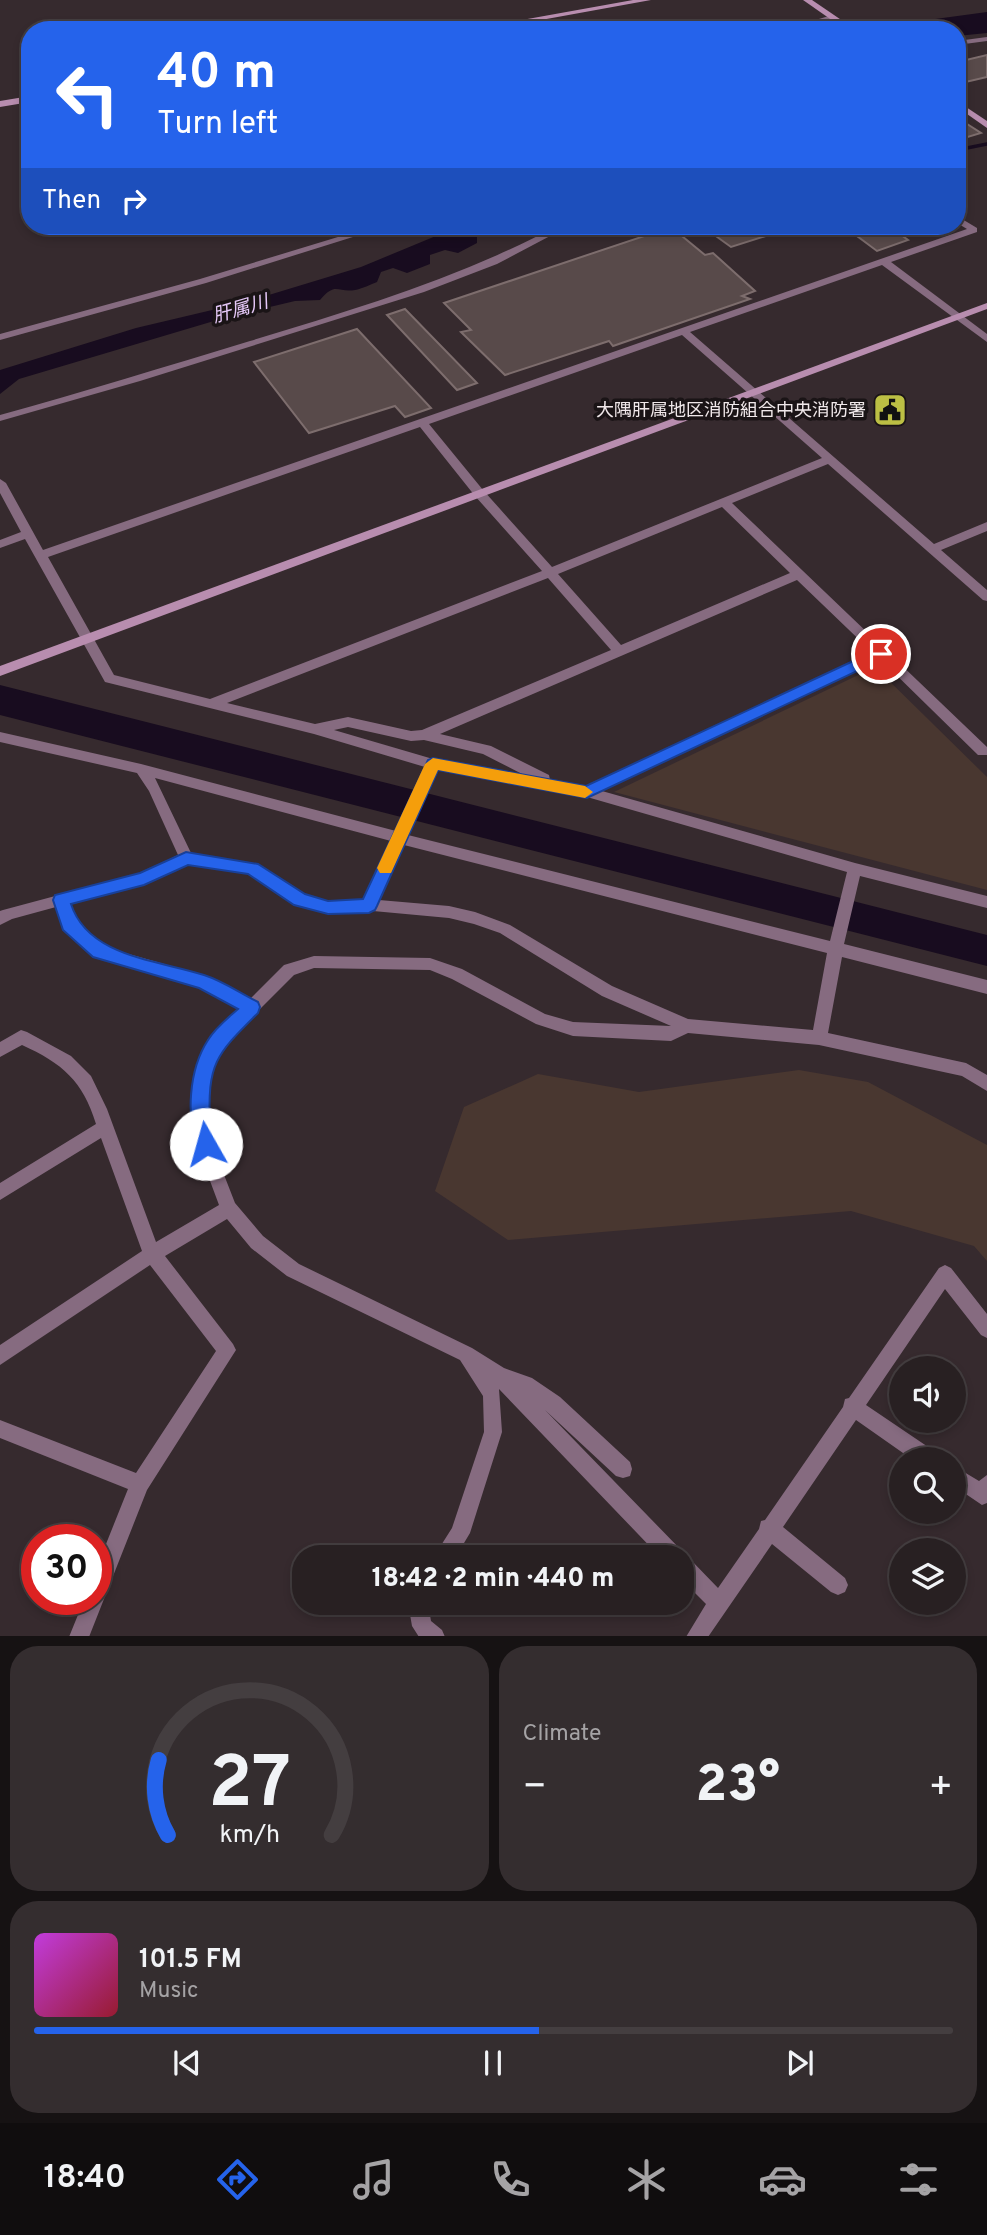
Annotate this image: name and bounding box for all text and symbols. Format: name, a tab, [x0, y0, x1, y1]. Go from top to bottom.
text: 40 m	[157, 44, 276, 106]
icon: left	[42, 49, 133, 140]
text: Turn left	[157, 105, 278, 145]
icon: right	[115, 182, 153, 220]
text: Then	[42, 185, 101, 218]
water label: 肝属川	[210, 290, 273, 329]
public building icon: 大隅肝属地区消防組合中央消防署	[871, 391, 909, 429]
place label: 大隅肝属地区消防組合中央消防署	[596, 400, 866, 423]
pin	[851, 624, 911, 684]
icon: arrive	[862, 635, 900, 673]
position arrow	[169, 1107, 243, 1181]
map controls	[889, 1356, 966, 1615]
button: sound	[889, 1356, 966, 1433]
button: search	[889, 1447, 966, 1524]
speed limit sign: 30	[21, 1524, 112, 1615]
button: layers	[889, 1538, 966, 1615]
text: 18:42 · 2 min · 440 m	[372, 1563, 614, 1596]
text: Climate	[523, 1720, 601, 1749]
text: 27	[208, 1741, 291, 1833]
text: 23°	[695, 1754, 780, 1820]
text: −	[523, 1764, 547, 1813]
text: +	[928, 1764, 953, 1813]
text: km/h	[219, 1819, 280, 1851]
text: 101.5 FM	[139, 1944, 242, 1977]
text: Music	[139, 1977, 199, 2006]
icon: previous	[168, 2044, 206, 2082]
icon: pause	[474, 2044, 512, 2082]
icon: next	[781, 2044, 819, 2082]
icon: directions	[213, 2155, 262, 2204]
icon: music	[349, 2155, 398, 2204]
icon: phone	[486, 2155, 535, 2204]
icon: climate	[622, 2155, 671, 2204]
icon: car	[758, 2155, 807, 2204]
icon: filters	[894, 2155, 943, 2204]
text: 18:40	[44, 2159, 126, 2199]

